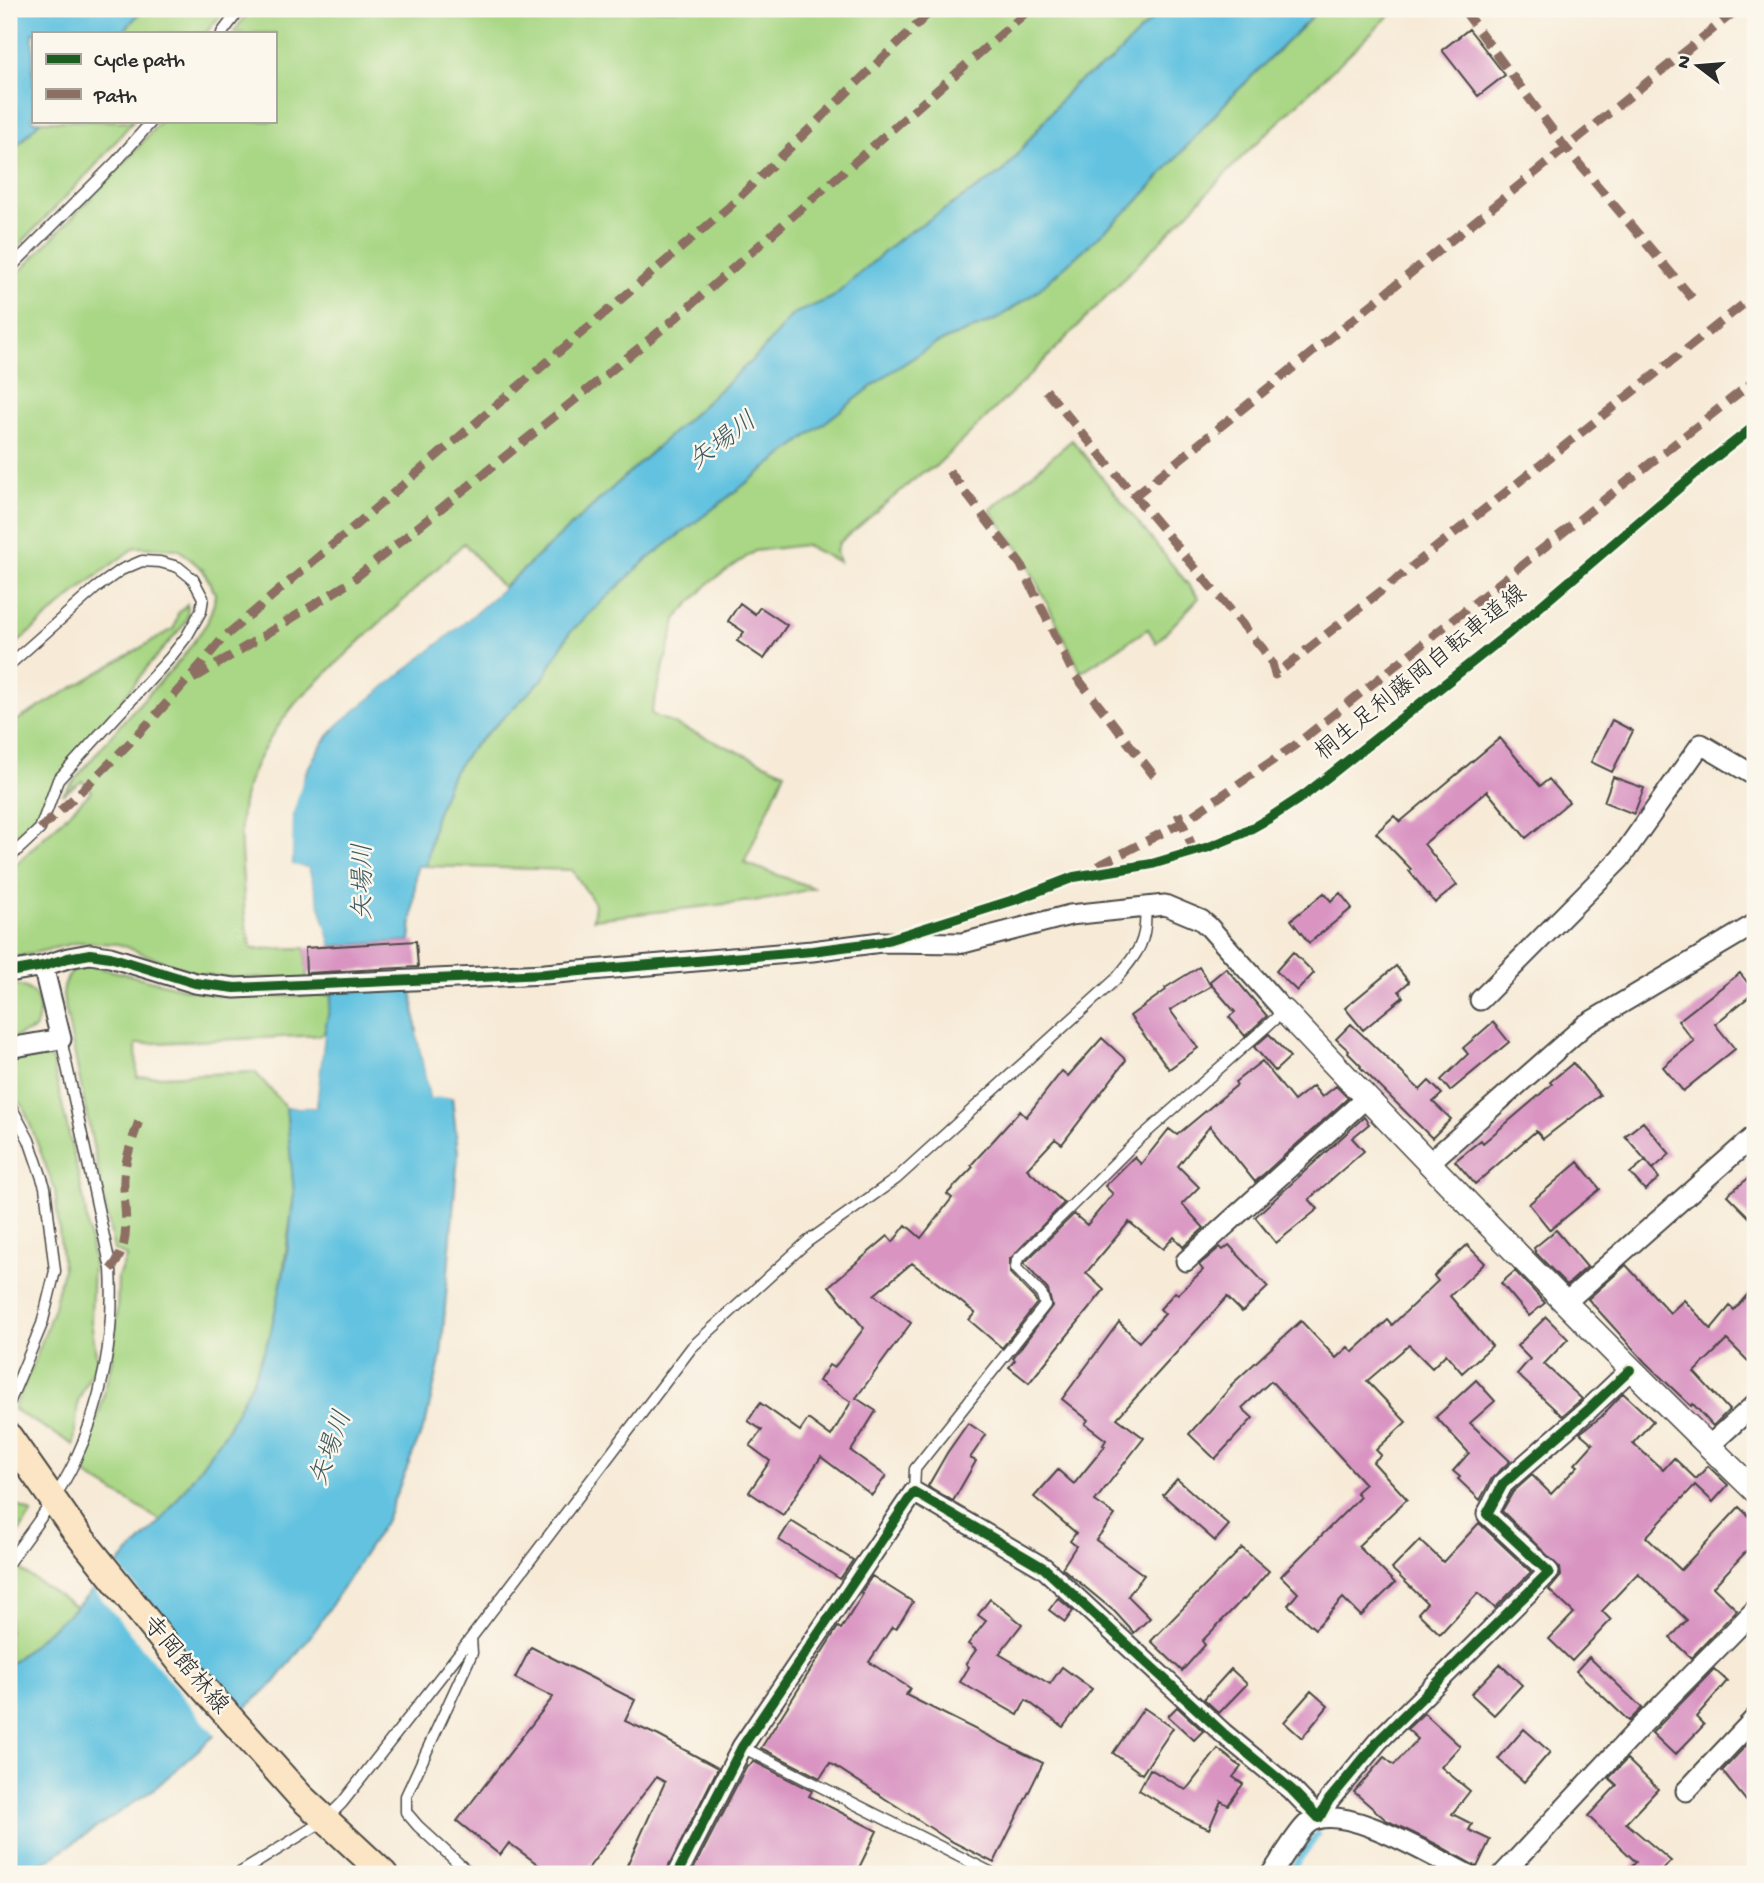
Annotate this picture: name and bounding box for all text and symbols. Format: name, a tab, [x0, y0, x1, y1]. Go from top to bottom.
legend	[32, 32, 276, 122]
north arrow	[1662, 32, 1732, 102]
text: Cycle path	[94, 50, 185, 75]
text: N	[1672, 53, 1698, 71]
text: Path	[93, 86, 137, 111]
water label: 矢場川	[683, 406, 764, 479]
street label: 桐生足利藤岡自転車道線	[1310, 579, 1534, 768]
water label: 矢場川	[349, 843, 381, 921]
water label: 矢場川	[304, 1407, 361, 1491]
street label: 寺岡館林線	[134, 1610, 234, 1721]

